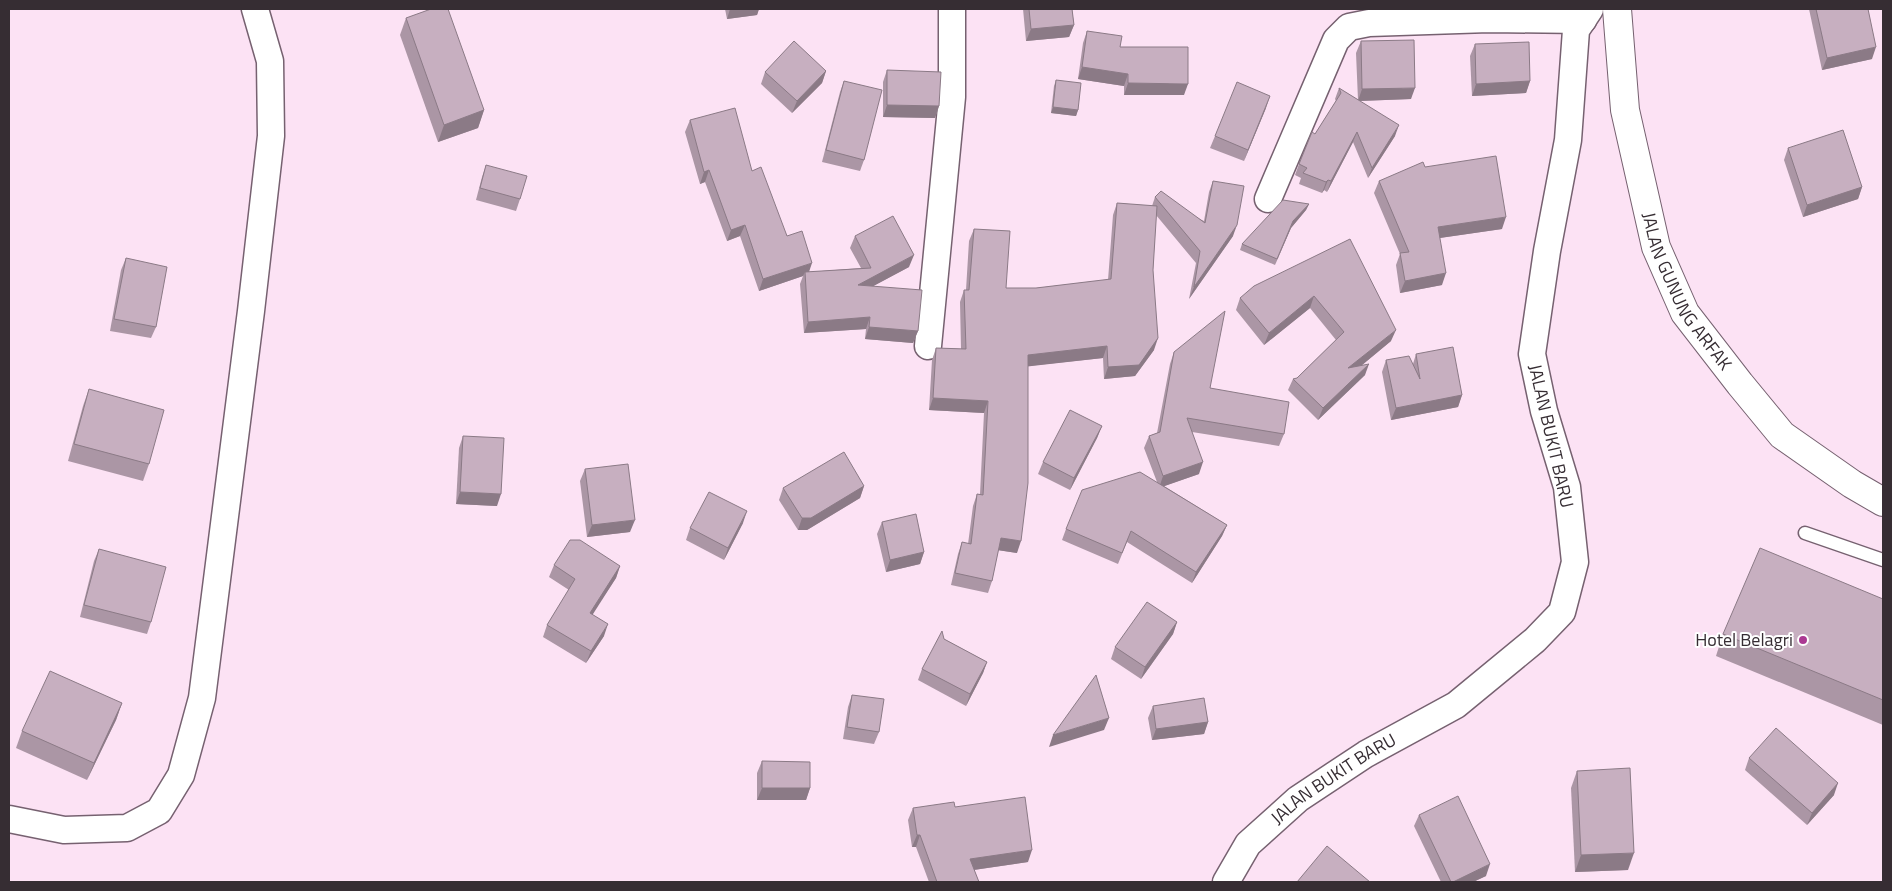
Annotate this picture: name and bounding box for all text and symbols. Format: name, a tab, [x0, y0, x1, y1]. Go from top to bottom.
street label: JALAN GUNUNG ARFAK	[1636, 210, 1739, 376]
street label: JALAN BUKIT BARU	[1522, 361, 1581, 510]
place label: Hotel Belagri	[1695, 626, 1793, 653]
marker: Hotel Belagri	[1797, 634, 1809, 646]
street label: JALAN BUKIT BARU	[1264, 726, 1401, 830]

